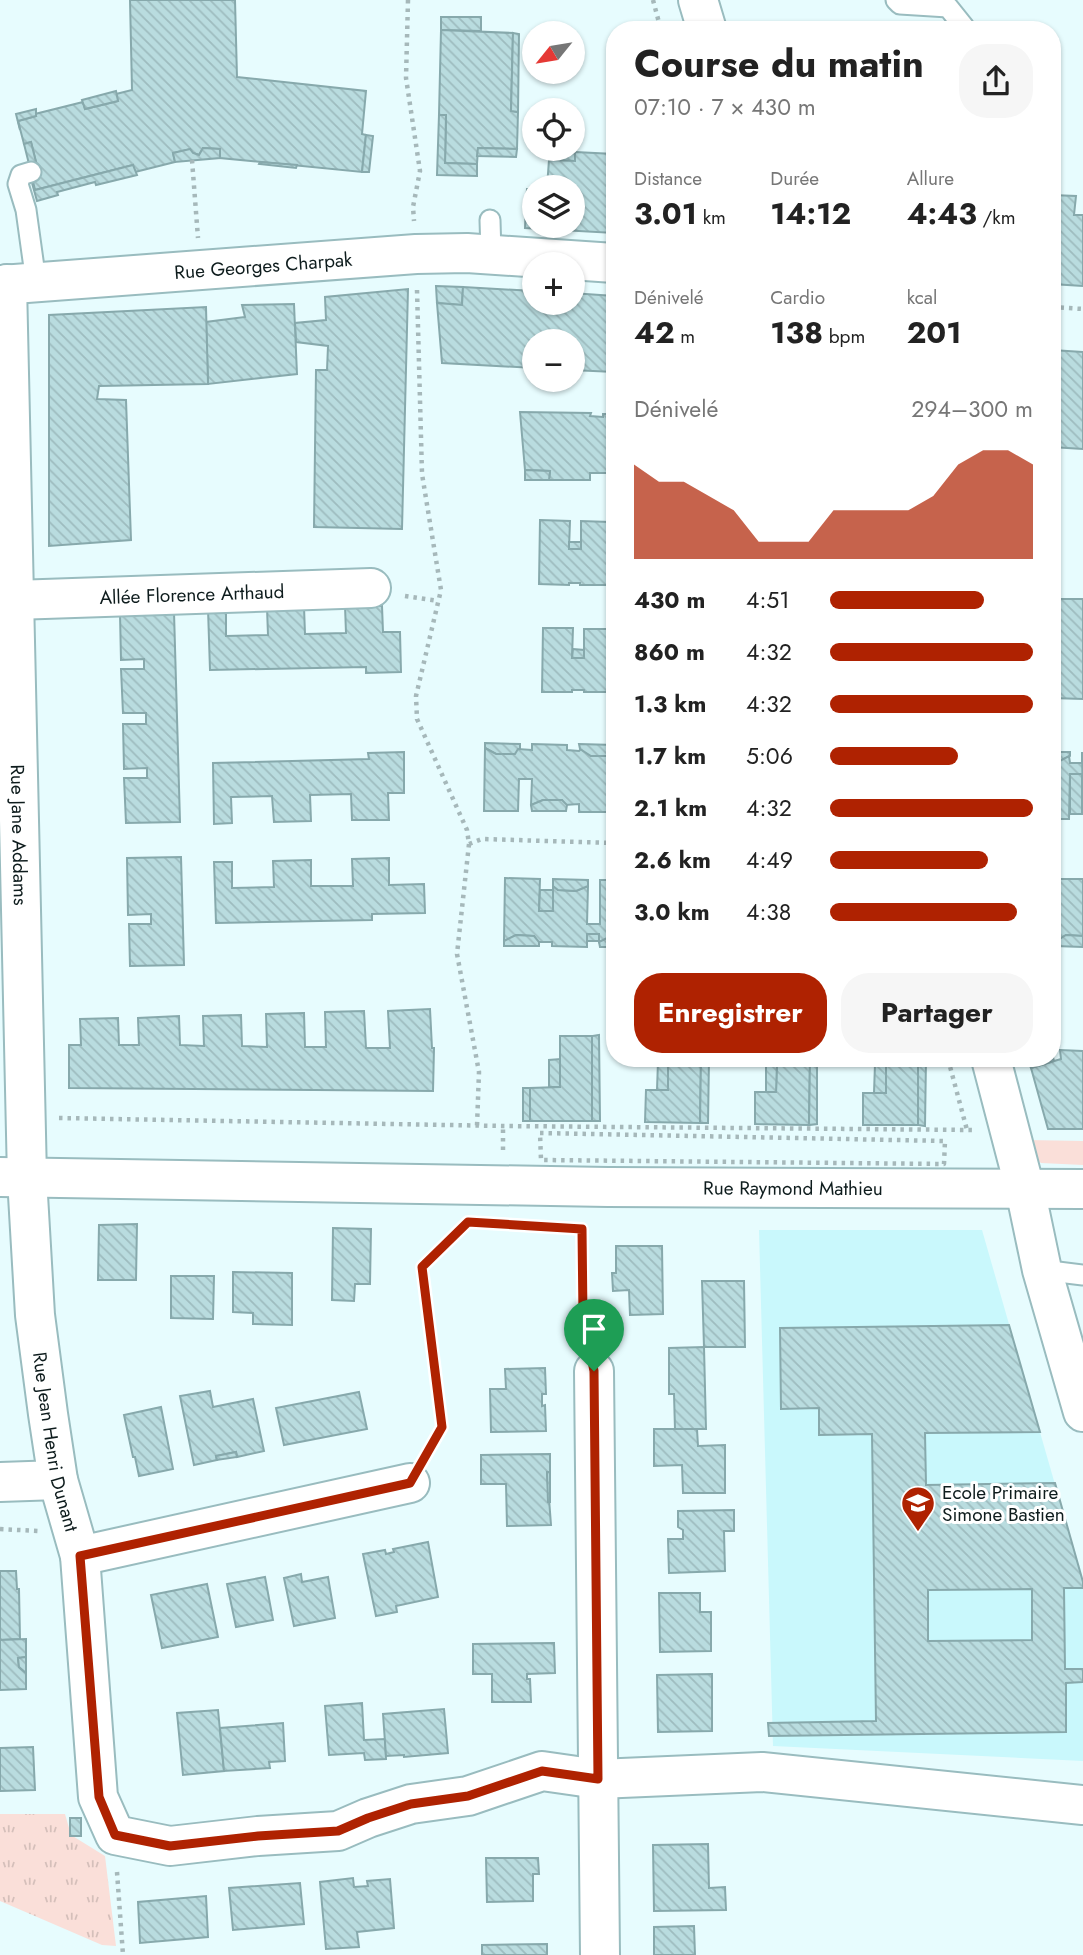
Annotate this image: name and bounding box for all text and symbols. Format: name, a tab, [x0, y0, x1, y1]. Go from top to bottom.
north arrow	[522, 21, 584, 84]
map controls	[522, 21, 585, 392]
text: Course du matin	[634, 36, 924, 91]
button: share	[959, 44, 1033, 118]
text: 07:10 · 7 × 430 m	[634, 90, 816, 124]
button: locate	[522, 98, 585, 161]
text: Distance	[634, 165, 702, 192]
text: Durée	[770, 165, 819, 192]
text: Allure	[907, 165, 954, 192]
button: layers	[522, 175, 585, 238]
text: 3.01	[634, 192, 697, 235]
text: 14:12	[770, 192, 851, 235]
text: 4:43	[907, 192, 977, 235]
text: km	[697, 204, 726, 231]
text: /km	[977, 204, 1016, 231]
street label: Rue Georges Charpak	[173, 245, 354, 285]
button: +	[522, 252, 585, 315]
text: Dénivelé	[634, 284, 704, 311]
text: Cardio	[770, 284, 825, 311]
text: kcal	[907, 284, 937, 311]
text: 42	[634, 311, 675, 354]
text: 138	[770, 311, 823, 354]
text: 201	[907, 311, 961, 354]
text: m	[675, 323, 695, 350]
text: bpm	[823, 323, 865, 350]
button: −	[522, 329, 585, 392]
text: Dénivelé	[634, 392, 718, 426]
text: 294–300 m	[911, 392, 1033, 426]
street label: Allée Florence Arthaud	[99, 577, 285, 611]
text: 430 m	[634, 583, 705, 617]
text: 4:51	[746, 583, 790, 617]
text: 860 m	[634, 635, 705, 669]
text: 4:32	[746, 635, 792, 669]
text: 1.3 km	[634, 687, 706, 721]
text: 4:32	[746, 687, 792, 721]
text: 1.7 km	[634, 739, 706, 773]
text: 5:06	[746, 739, 793, 773]
street label: Rue Jane Addams	[4, 764, 34, 906]
text: 2.1 km	[634, 791, 707, 825]
text: 4:32	[746, 791, 792, 825]
text: 2.6 km	[634, 843, 711, 877]
text: 4:49	[746, 843, 793, 877]
text: 3.0 km	[634, 895, 710, 929]
text: 4:38	[746, 895, 791, 929]
button: Enregistrer	[634, 973, 827, 1053]
button: Partager	[841, 973, 1033, 1053]
street label: Rue Raymond Mathieu	[703, 1174, 883, 1202]
pin	[564, 1299, 624, 1371]
icon: arrive	[575, 1310, 613, 1348]
street label: Rue Jean Henri Dunant	[26, 1350, 86, 1535]
place label: Ecole Primaire Simone Bastien	[942, 1479, 1065, 1528]
school or university icon: Ecole Primaire Simone Bastien	[899, 1484, 937, 1533]

